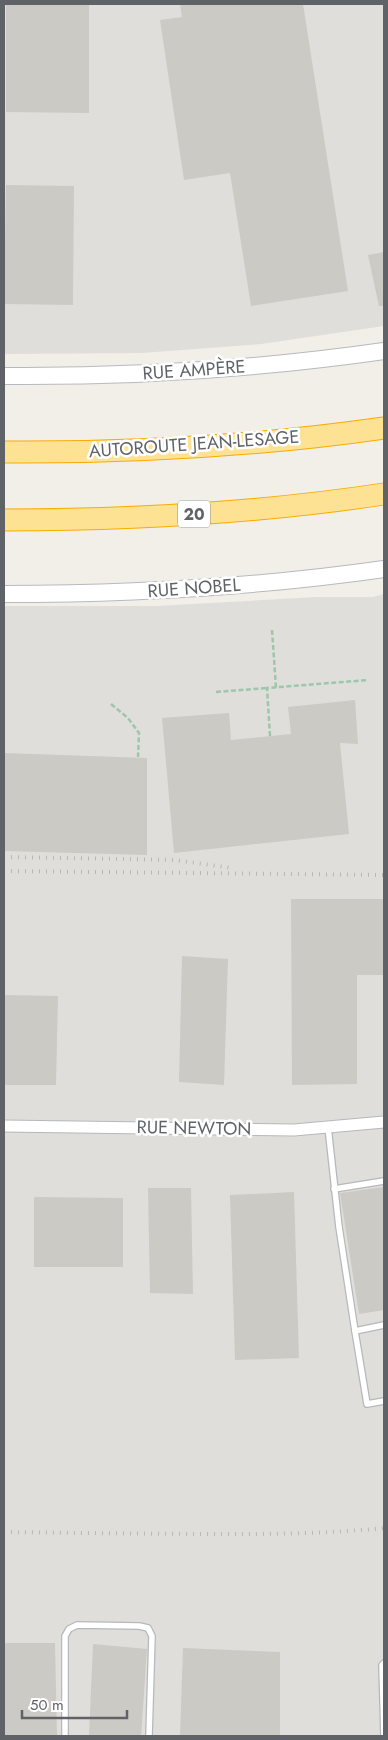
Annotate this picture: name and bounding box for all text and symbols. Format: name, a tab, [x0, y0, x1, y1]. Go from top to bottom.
street label: RUE AMPÈRE	[142, 353, 246, 387]
street label: AUTOROUTE JEAN-LESAGE	[88, 424, 300, 464]
road number: 20	[178, 500, 210, 528]
street label: RUE NOBEL	[147, 572, 241, 604]
street label: RUE NEWTON	[136, 1114, 252, 1142]
scale bar	[22, 1688, 128, 1720]
text: 50 m	[30, 1694, 64, 1716]

